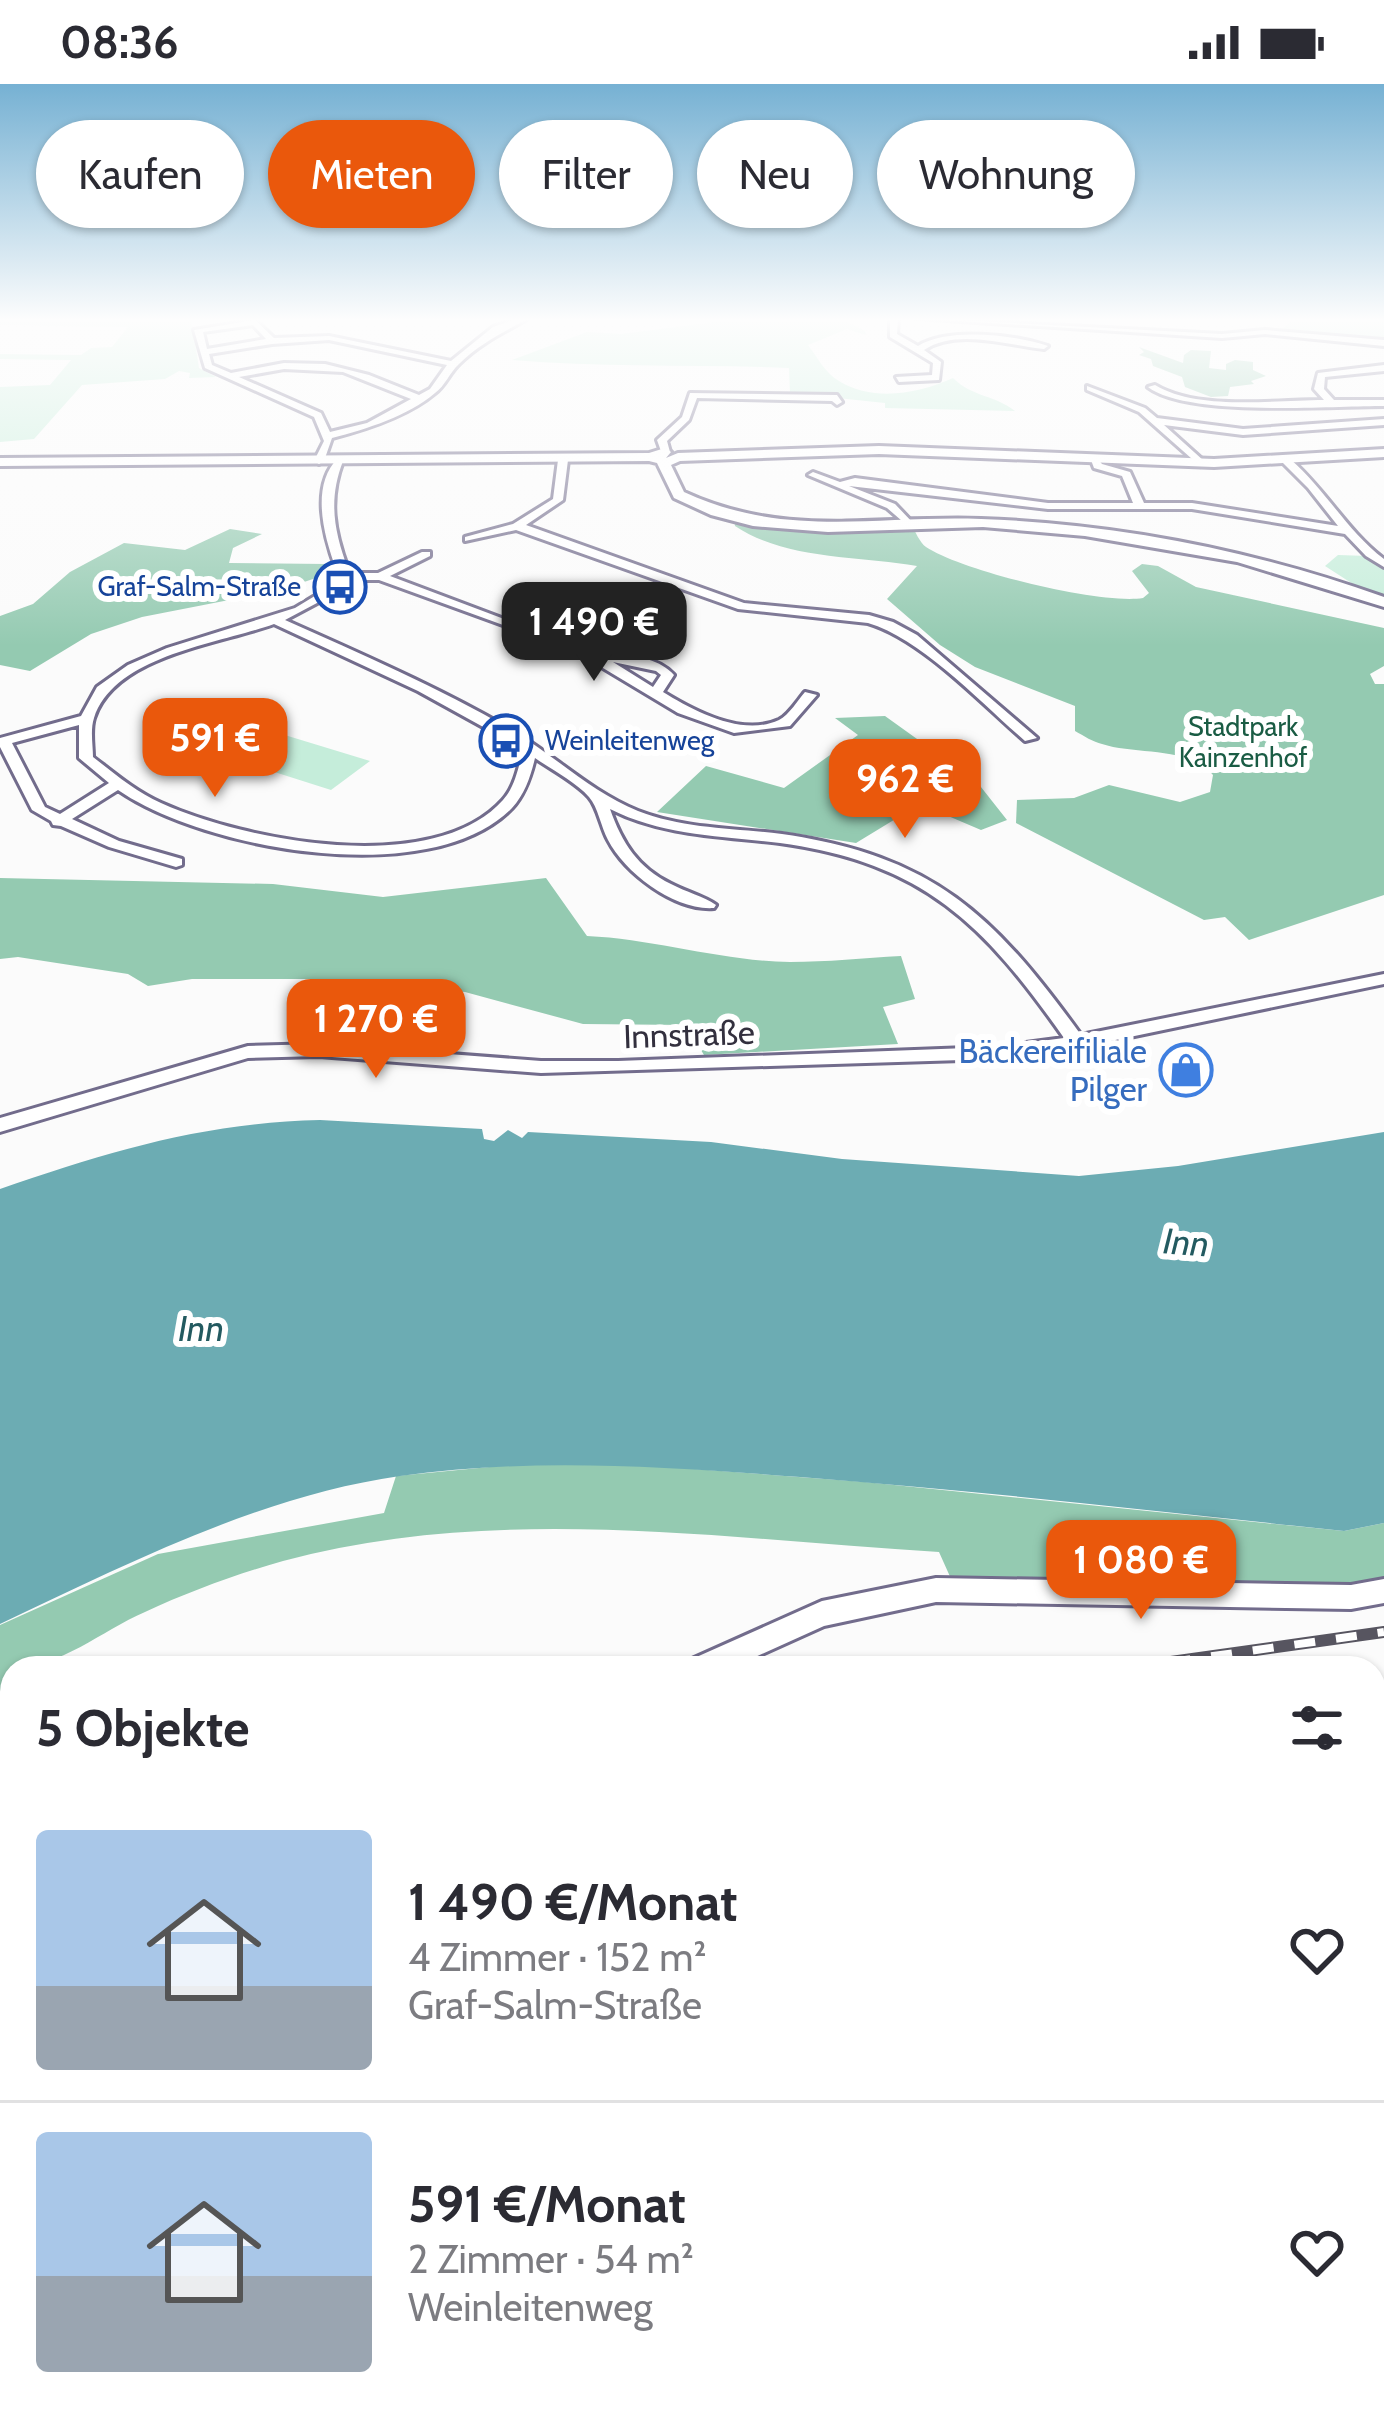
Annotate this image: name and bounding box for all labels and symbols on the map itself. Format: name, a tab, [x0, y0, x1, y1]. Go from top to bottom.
bus stop icon: Graf-Salm-Straße	[312, 559, 368, 615]
place label: Graf-Salm-Straße	[98, 570, 301, 603]
pin: 1 490 €	[483, 582, 705, 684]
pin: 591 €	[131, 698, 299, 800]
park label: Stadtpark Kainzenhof	[1179, 710, 1307, 774]
bus stop icon: Weinleitenweg	[478, 713, 534, 769]
place label: Weinleitenweg	[545, 724, 715, 757]
pin: 962 €	[821, 739, 989, 841]
pin: 1 270 €	[265, 979, 487, 1081]
street label: Innstraße	[623, 1012, 755, 1056]
place label: Bäckereifiliale Pilger	[959, 1031, 1148, 1109]
shop icon: Bäckereifiliale Pilger	[1158, 1042, 1214, 1098]
water label: Inn	[1162, 1218, 1210, 1266]
water label: Inn	[178, 1306, 224, 1350]
pin: 1 080 €	[1030, 1520, 1252, 1622]

